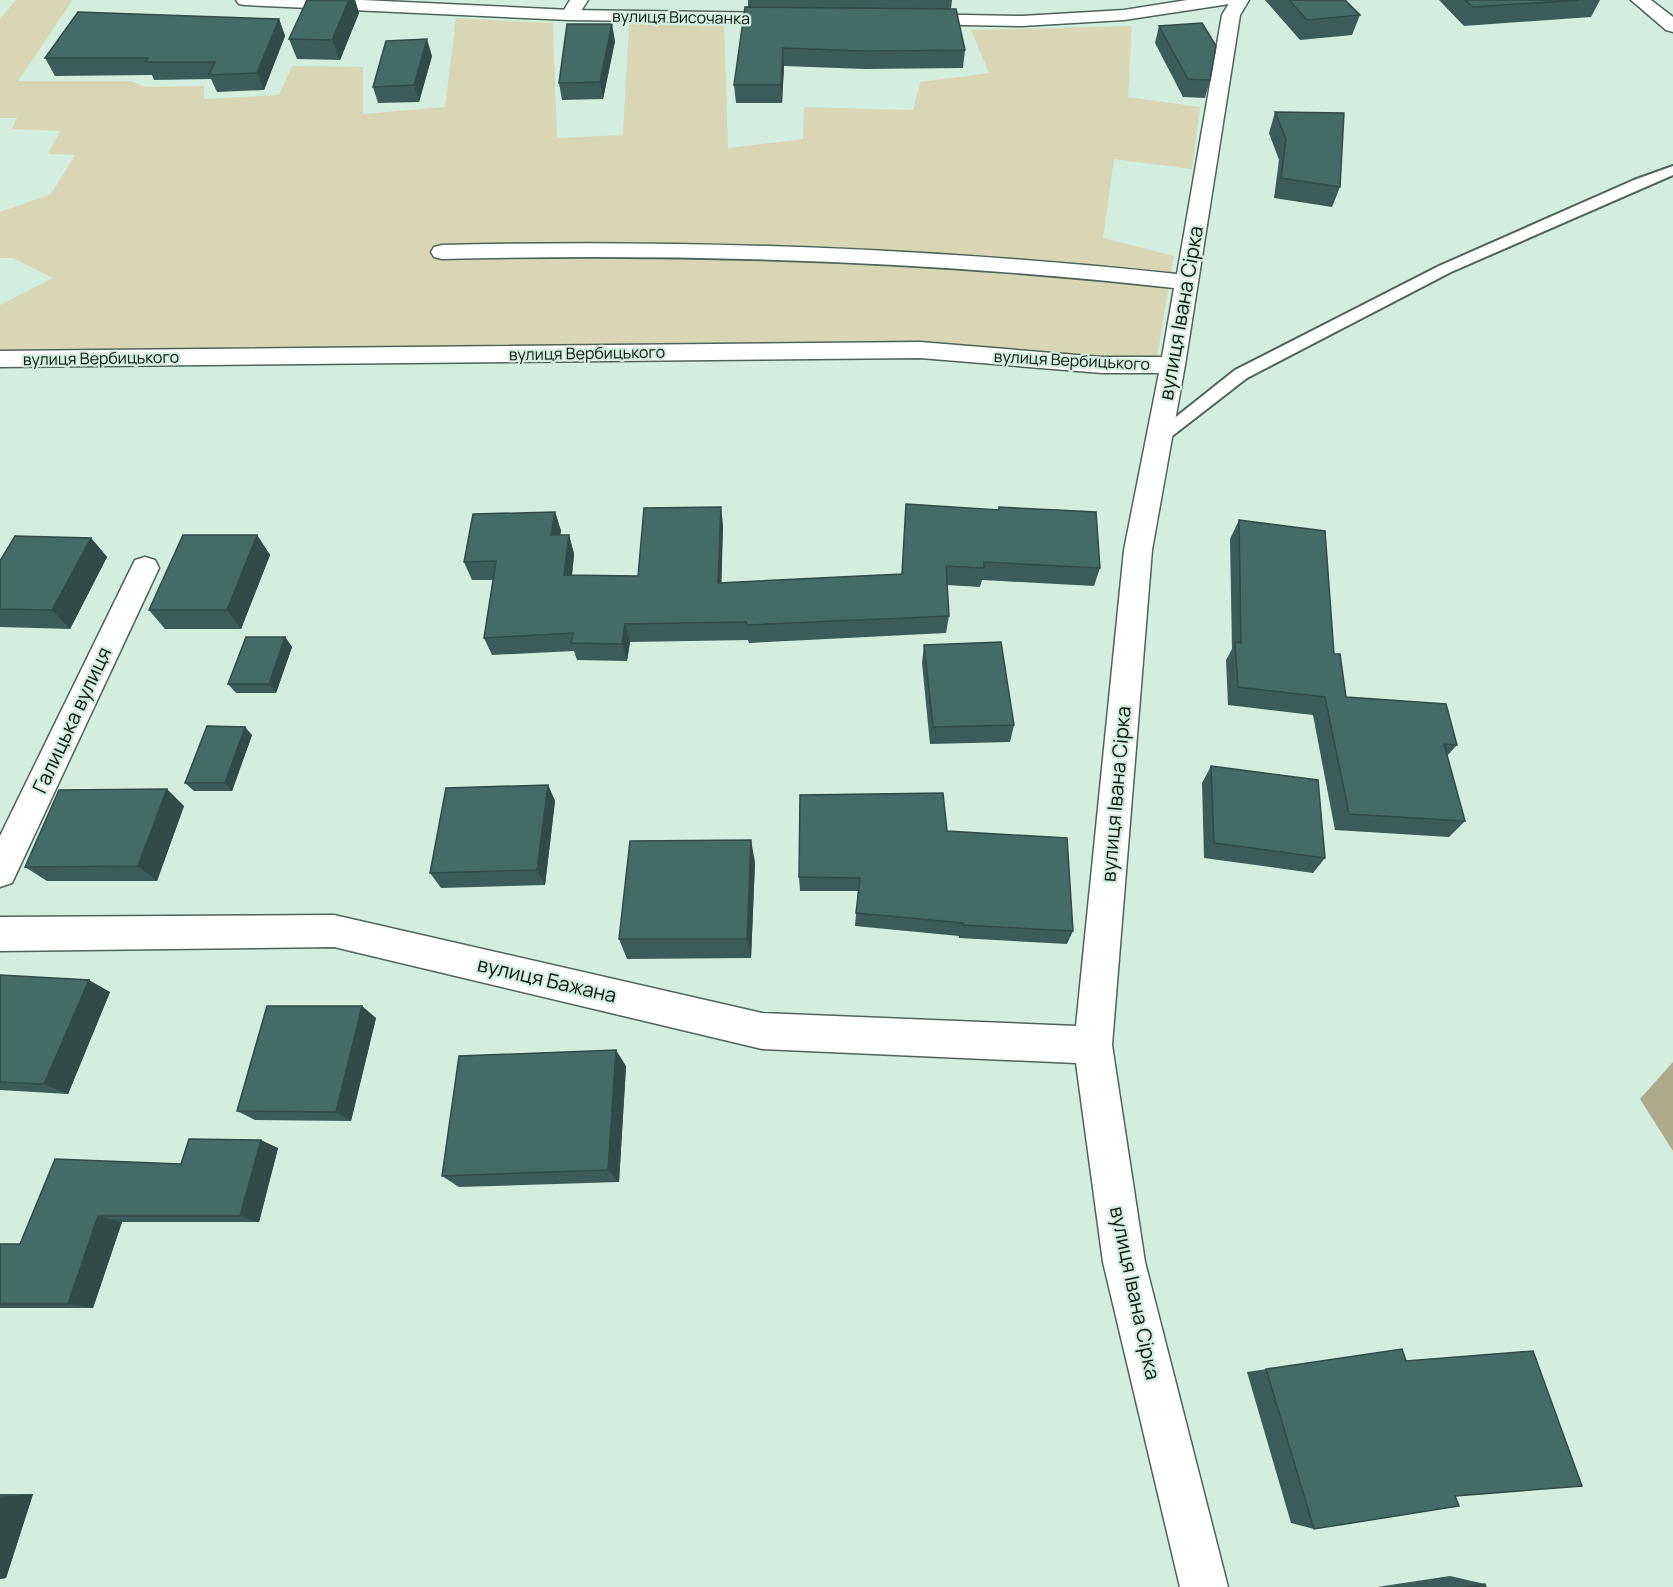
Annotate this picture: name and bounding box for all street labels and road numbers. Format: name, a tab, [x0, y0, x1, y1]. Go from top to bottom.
street label: вулиця Височанка	[612, 5, 750, 29]
street label: вулиця Івана Сірка	[1152, 224, 1209, 402]
street label: вулиця Вербицького	[509, 341, 665, 365]
street label: вулиця Вербицького	[993, 345, 1151, 375]
street label: вулиця Вербицького	[23, 346, 179, 370]
street label: Галицька вулиця	[26, 642, 117, 797]
street label: вулиця Івана Сірка	[1094, 705, 1137, 883]
street label: вулиця Бажана	[475, 950, 619, 1009]
street label: вулиця Івана Сірка	[1104, 1204, 1167, 1382]

